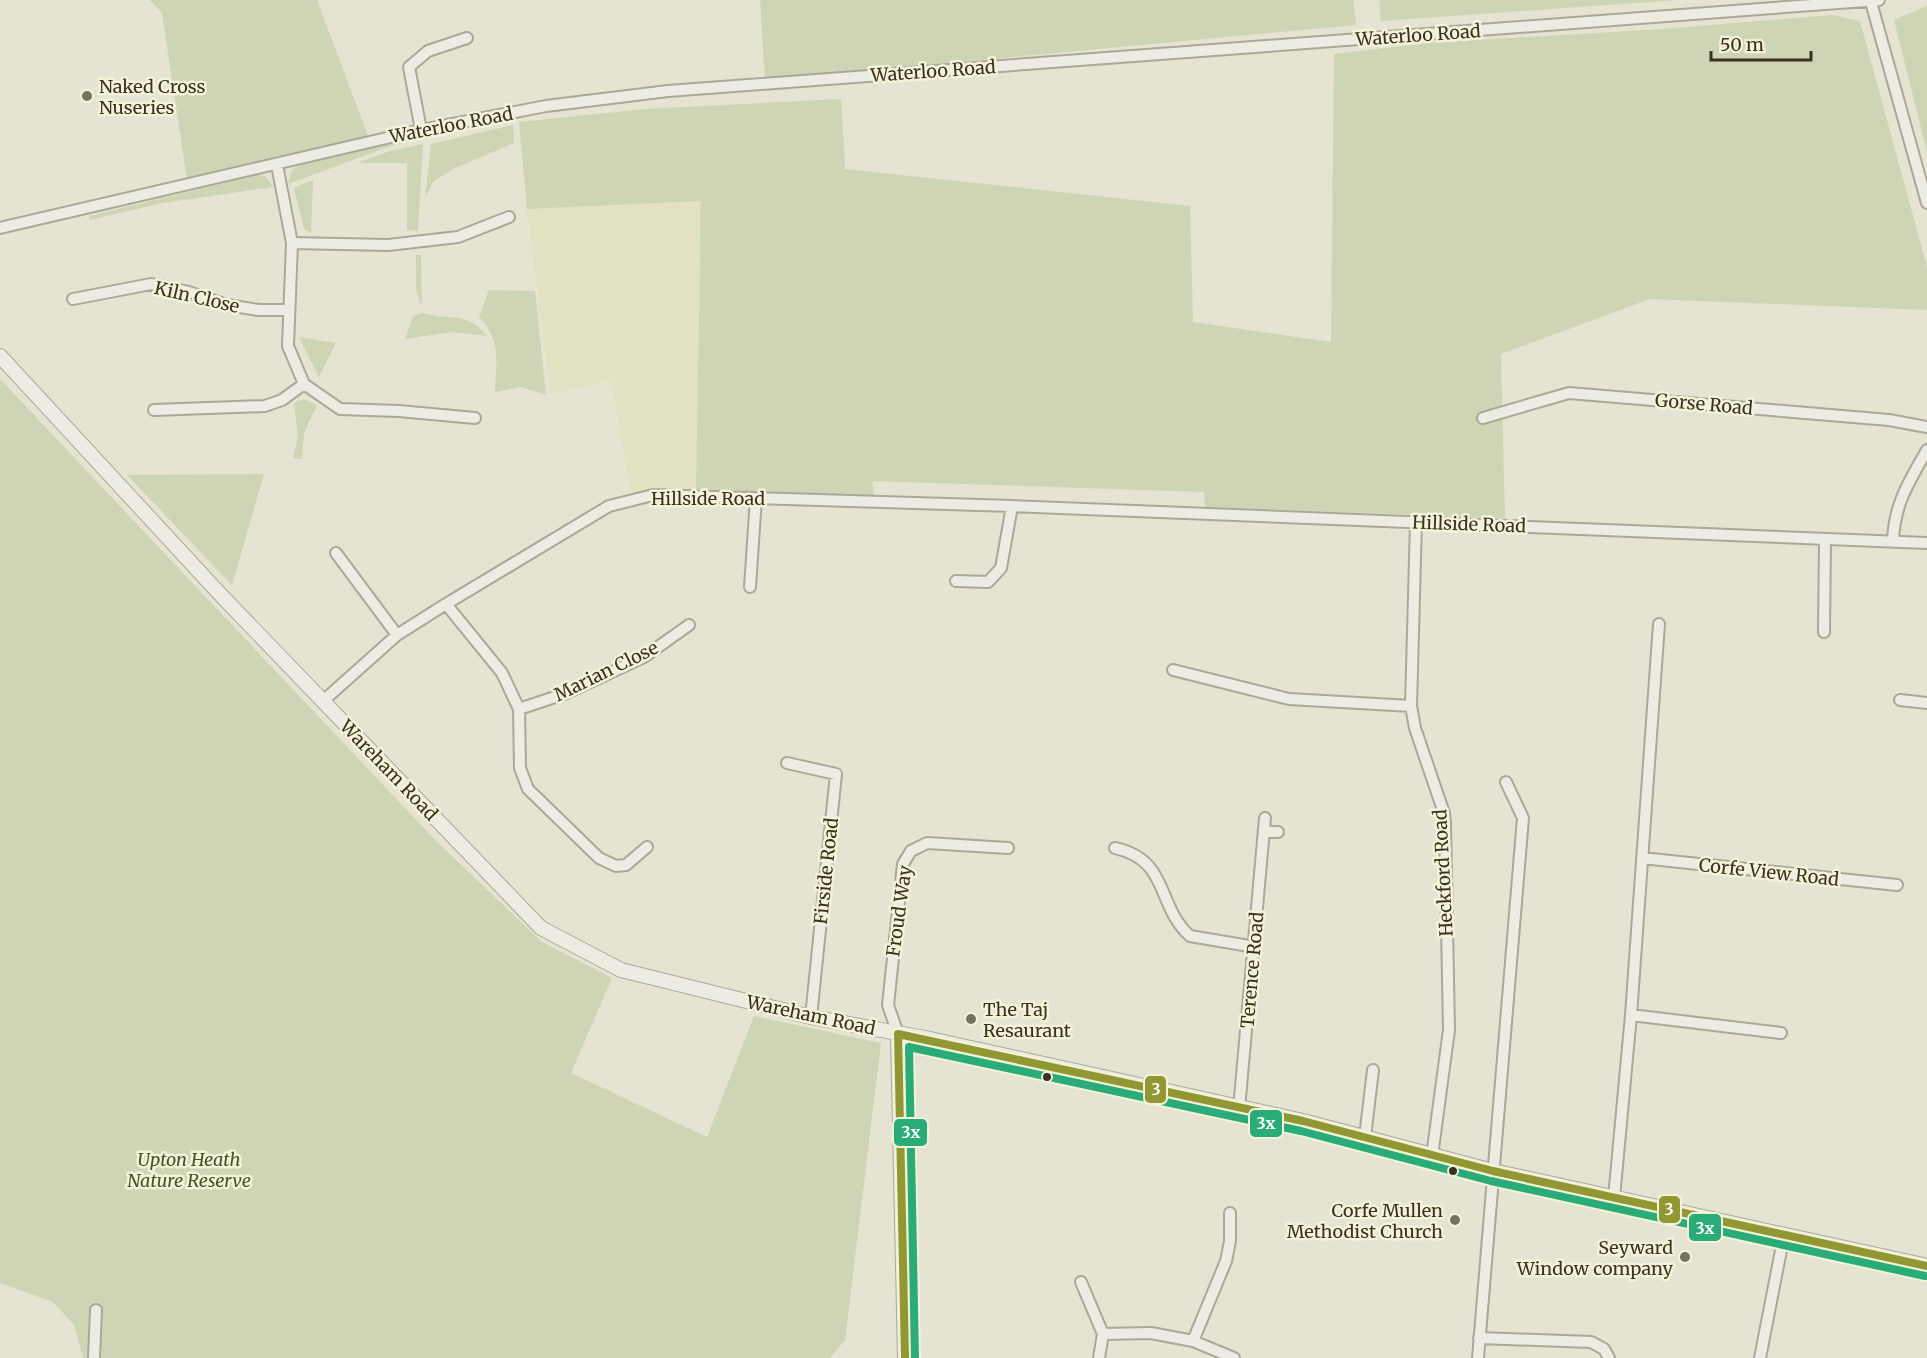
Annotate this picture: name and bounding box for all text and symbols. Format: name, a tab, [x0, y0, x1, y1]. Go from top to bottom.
street label: Waterloo Road	[1354, 19, 1482, 51]
scale bar	[1711, 24, 1812, 62]
text: 50 m	[1720, 33, 1764, 56]
street label: Waterloo Road	[869, 55, 997, 87]
place label: Naked Cross Nuseries	[99, 75, 206, 119]
marker: Naked Cross Nuseries	[80, 89, 94, 103]
street label: Waterloo Road	[386, 102, 515, 148]
street label: Kiln Close	[152, 276, 242, 318]
street label: Gorse Road	[1654, 388, 1754, 420]
street label: Hillside Road	[651, 487, 765, 510]
street label: Hillside Road	[1412, 511, 1527, 537]
street label: Marian Close	[550, 636, 662, 706]
street label: Wareham Road	[334, 714, 443, 825]
street label: Heckford Road	[1428, 809, 1458, 937]
street label: Firside Road	[809, 816, 843, 926]
street label: Corfe View Road	[1698, 853, 1840, 891]
street label: Froud Way	[881, 863, 917, 958]
street label: Terence Road	[1235, 911, 1269, 1029]
street label: Wareham Road	[743, 990, 878, 1040]
place label: The Taj Resaurant	[983, 998, 1071, 1042]
marker: The Taj Resaurant	[964, 1012, 978, 1026]
unlabelled marker	[1041, 1071, 1053, 1083]
line badge: 3	[1144, 1075, 1167, 1104]
text: 3	[1151, 1079, 1161, 1099]
line badge: 3x	[1249, 1109, 1283, 1138]
text: 3x	[1257, 1113, 1276, 1133]
line badge: 3x	[893, 1118, 928, 1147]
text: 3x	[902, 1122, 921, 1142]
park label: Upton Heath Nature Reserve	[127, 1148, 251, 1192]
unlabelled marker	[1447, 1165, 1459, 1177]
line badge: 3	[1658, 1195, 1681, 1224]
place label: Corfe Mullen Methodist Church	[1287, 1199, 1443, 1243]
text: 3	[1664, 1199, 1674, 1219]
marker: Corfe Mullen Methodist Church	[1448, 1213, 1462, 1227]
line badge: 3x	[1688, 1213, 1722, 1242]
text: 3x	[1696, 1218, 1715, 1238]
place label: Seyward Window company	[1516, 1236, 1674, 1280]
marker: Seyward Window company	[1678, 1250, 1692, 1264]

